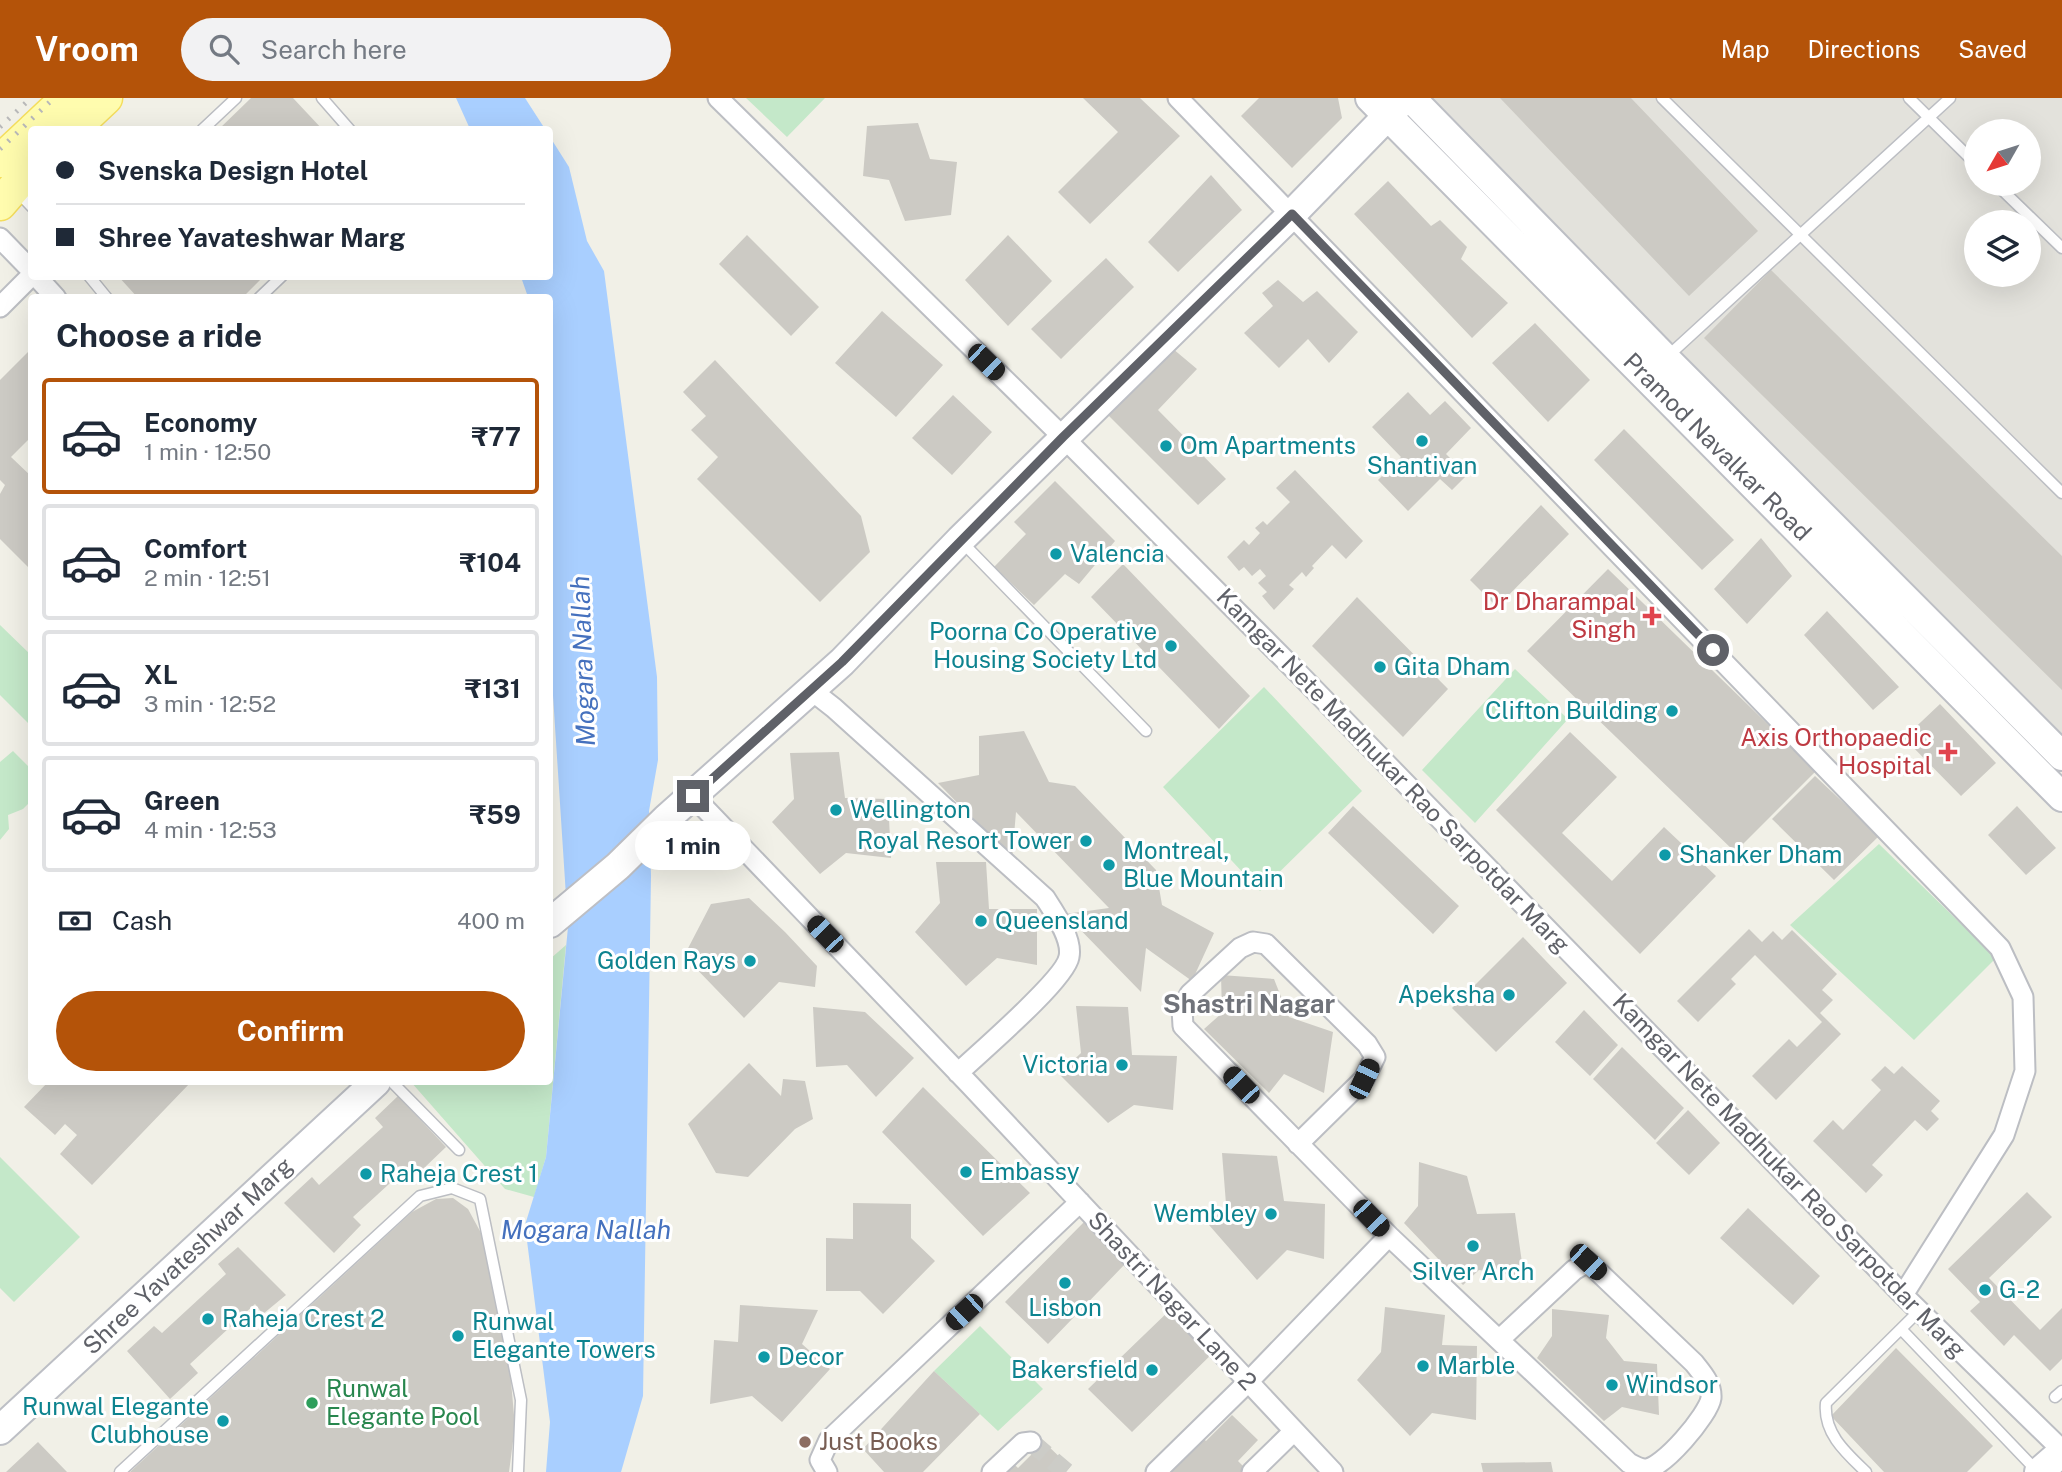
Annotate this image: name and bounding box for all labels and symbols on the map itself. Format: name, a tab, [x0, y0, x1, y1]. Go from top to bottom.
north arrow	[1964, 119, 2040, 196]
car	[964, 340, 1009, 384]
street label: Pramod Navalkar Road	[1618, 347, 1817, 546]
place label: Om Apartments	[1180, 431, 1356, 459]
marker: Shantivan	[1414, 433, 1430, 449]
marker: Om Apartments	[1158, 438, 1174, 454]
place label: Shantivan	[1367, 451, 1477, 479]
place label: Valencia	[1070, 539, 1165, 567]
marker: Valencia	[1048, 546, 1064, 562]
water label: Mogara Nallah	[564, 575, 601, 747]
street label: Kamgar Nete Madhukar Rao Sarpotdar Marg	[1211, 582, 1576, 958]
place label: Dr Dharampal Singh	[1483, 587, 1636, 643]
marker: Dr Dharampal Singh	[1642, 606, 1662, 626]
place label: Poorna Co Operative Housing Society Ltd	[929, 617, 1157, 673]
route start	[1697, 634, 1729, 666]
marker: Poorna Co Operative Housing Society Ltd	[1163, 638, 1179, 654]
place label: Gita Dham	[1394, 652, 1510, 680]
marker: Gita Dham	[1372, 659, 1388, 675]
place label: Clifton Building	[1485, 696, 1658, 724]
marker: Clifton Building	[1664, 703, 1680, 719]
place label: Axis Orthopaedic Hospital	[1740, 723, 1932, 779]
marker: Axis Orthopaedic Hospital	[1938, 742, 1958, 762]
route end	[677, 780, 709, 812]
place label: Wellington	[850, 795, 971, 823]
marker: Wellington	[828, 802, 844, 818]
callout: 1 min	[635, 820, 751, 870]
place label: Royal Resort Tower	[857, 826, 1072, 854]
marker: Royal Resort Tower	[1078, 833, 1094, 849]
place label: Montreal, Blue Mountain	[1123, 836, 1284, 892]
place label: Shanker Dham	[1679, 840, 1842, 868]
marker: Shanker Dham	[1657, 847, 1673, 863]
marker: Montreal, Blue Mountain	[1101, 857, 1117, 873]
place label: Queensland	[995, 906, 1129, 934]
car	[803, 912, 848, 956]
marker: Queensland	[973, 913, 989, 929]
place label: Golden Rays	[597, 946, 736, 974]
marker: Golden Rays	[742, 953, 758, 969]
place label: Apeksha	[1398, 980, 1495, 1008]
marker: Apeksha	[1501, 987, 1517, 1003]
street label: Kamgar Nete Madhukar Rao Sarpotdar Marg	[1607, 987, 1972, 1363]
district label: Shastri Nagar	[1163, 988, 1335, 1019]
place label: Victoria	[1022, 1050, 1108, 1078]
car	[1346, 1056, 1383, 1102]
marker: Victoria	[1114, 1057, 1130, 1073]
car	[1219, 1063, 1264, 1107]
street label: Shree Yavateshwar Marg	[77, 1151, 298, 1360]
place label: Embassy	[980, 1157, 1080, 1185]
place label: Raheja Crest 1	[380, 1159, 538, 1187]
marker: Embassy	[958, 1164, 974, 1180]
marker: Raheja Crest 1	[358, 1166, 374, 1182]
car	[1349, 1196, 1394, 1240]
place label: Wembley	[1154, 1199, 1257, 1227]
street label: Shastri Nagar Lane 2	[1083, 1205, 1263, 1395]
marker: Wembley	[1263, 1206, 1279, 1222]
water label: Mogara Nallah	[501, 1214, 671, 1245]
marker: Silver Arch	[1465, 1238, 1481, 1254]
car	[1566, 1240, 1611, 1284]
place label: Silver Arch	[1412, 1257, 1534, 1285]
marker: Lisbon	[1057, 1275, 1073, 1291]
place label: G-2	[1999, 1275, 2040, 1303]
marker: G-2	[1977, 1282, 1993, 1298]
car	[942, 1290, 987, 1334]
place label: Lisbon	[1028, 1293, 1102, 1321]
place label: Raheja Crest 2	[222, 1304, 385, 1332]
place label: Runwal Elegante Towers	[472, 1307, 656, 1363]
marker: Raheja Crest 2	[200, 1311, 216, 1327]
marker: Runwal Elegante Towers	[450, 1328, 466, 1344]
place label: Decor	[778, 1342, 844, 1370]
marker: Decor	[756, 1349, 772, 1365]
place label: Marble	[1437, 1351, 1515, 1379]
place label: Bakersfield	[1011, 1355, 1138, 1383]
marker: Marble	[1415, 1358, 1431, 1374]
marker: Bakersfield	[1144, 1362, 1160, 1378]
place label: Windsor	[1626, 1370, 1718, 1398]
place label: Runwal Elegante Pool	[326, 1374, 480, 1430]
marker: Windsor	[1604, 1377, 1620, 1393]
place label: Runwal Elegante Clubhouse	[22, 1392, 209, 1448]
marker: Runwal Elegante Pool	[304, 1395, 320, 1411]
marker: Runwal Elegante Clubhouse	[215, 1413, 231, 1429]
place label: Just Books	[819, 1427, 938, 1455]
marker: Just Books	[797, 1434, 813, 1450]

